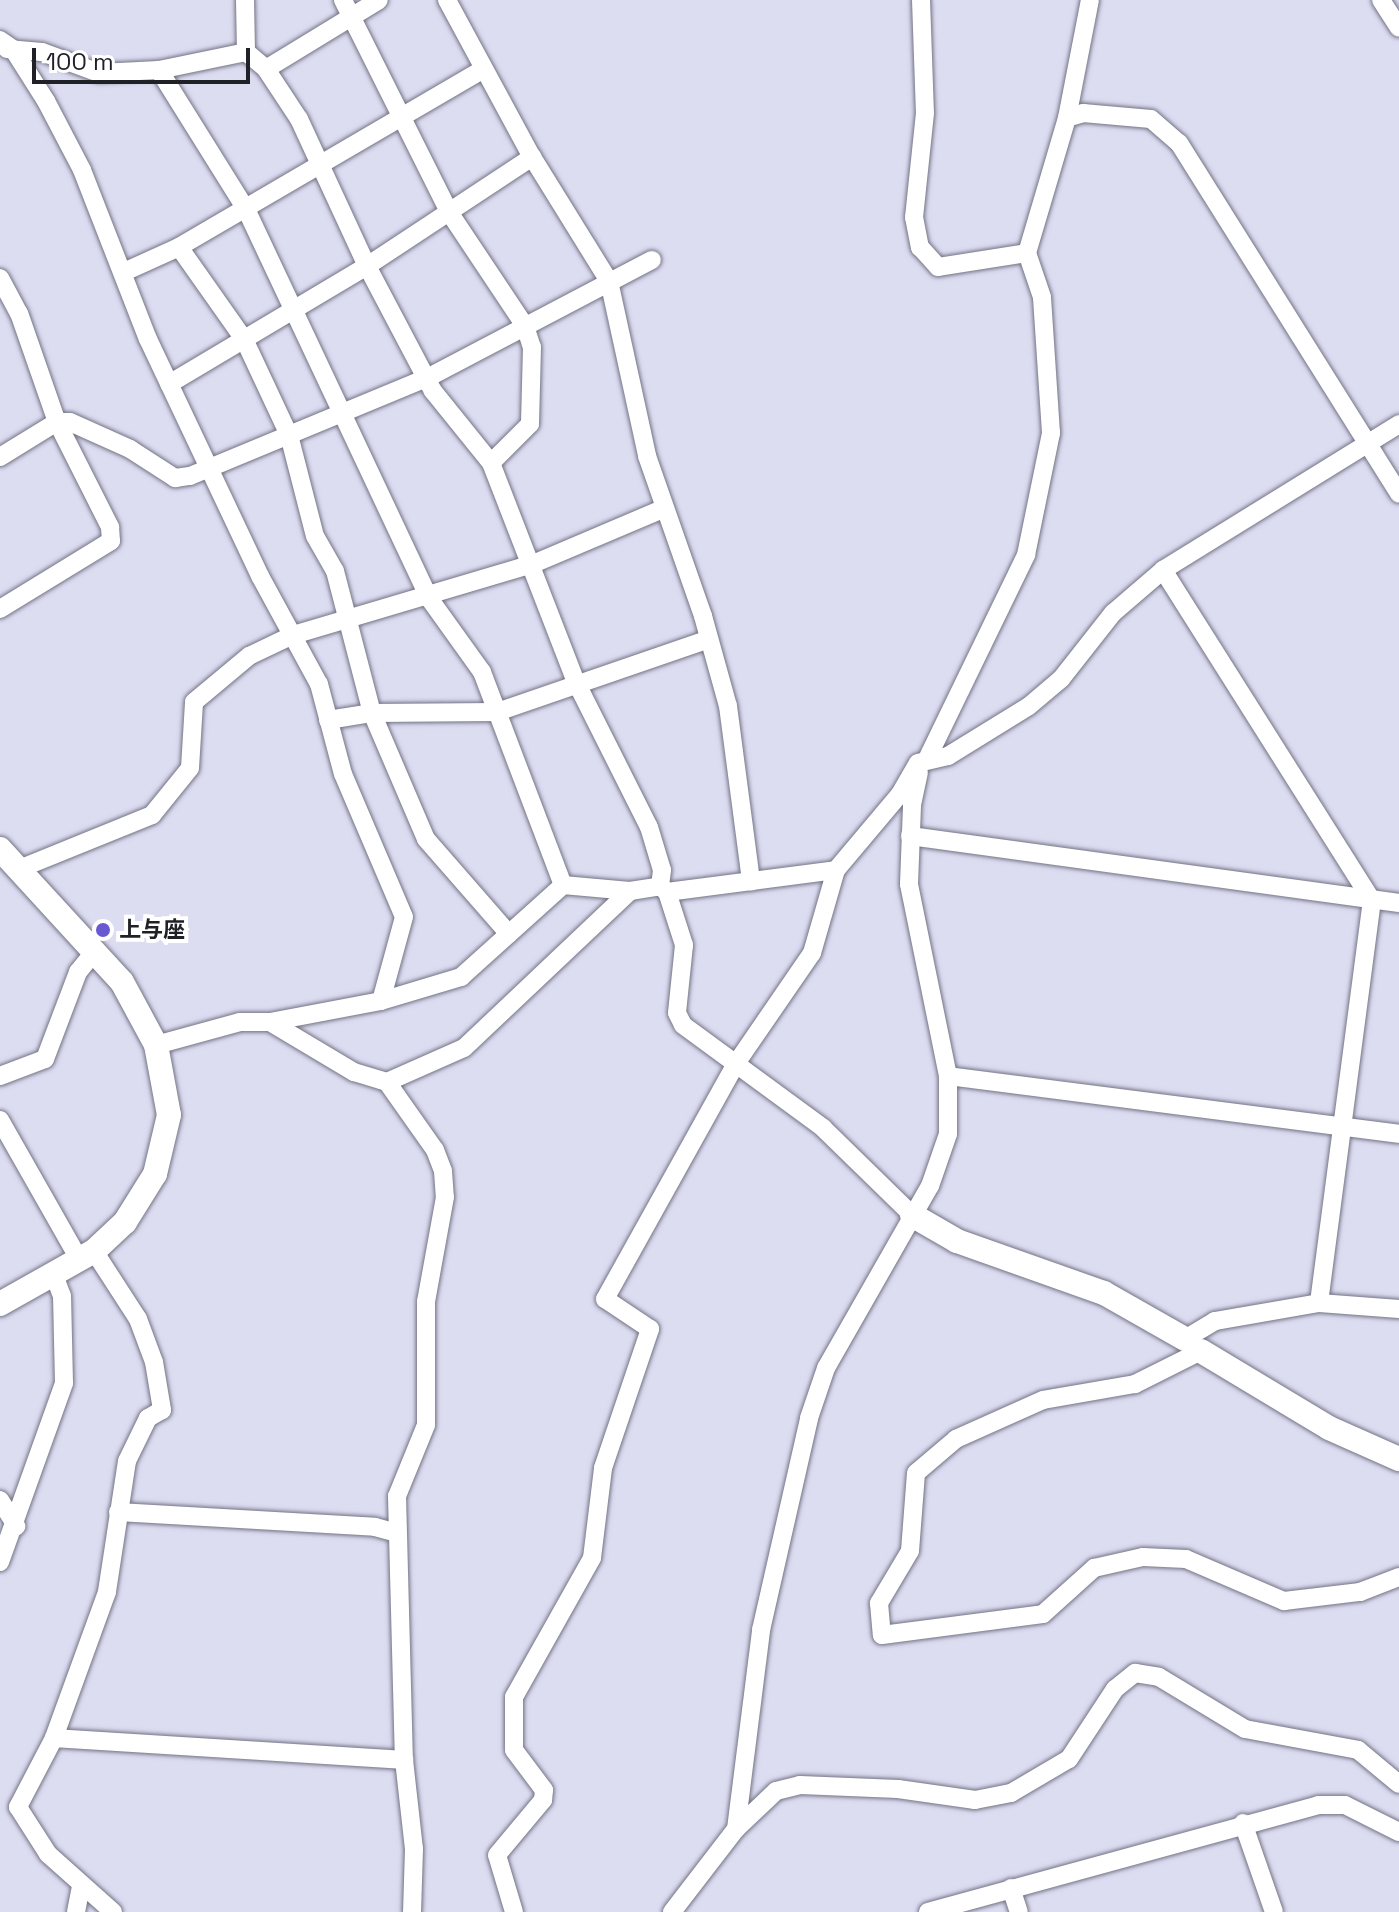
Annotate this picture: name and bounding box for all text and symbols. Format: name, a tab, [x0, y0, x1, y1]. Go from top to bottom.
scale bar	[36, 32, 254, 82]
text: 100 m	[46, 46, 114, 77]
place label: 上与座	[119, 917, 185, 943]
marker: 上与座	[94, 921, 112, 939]

